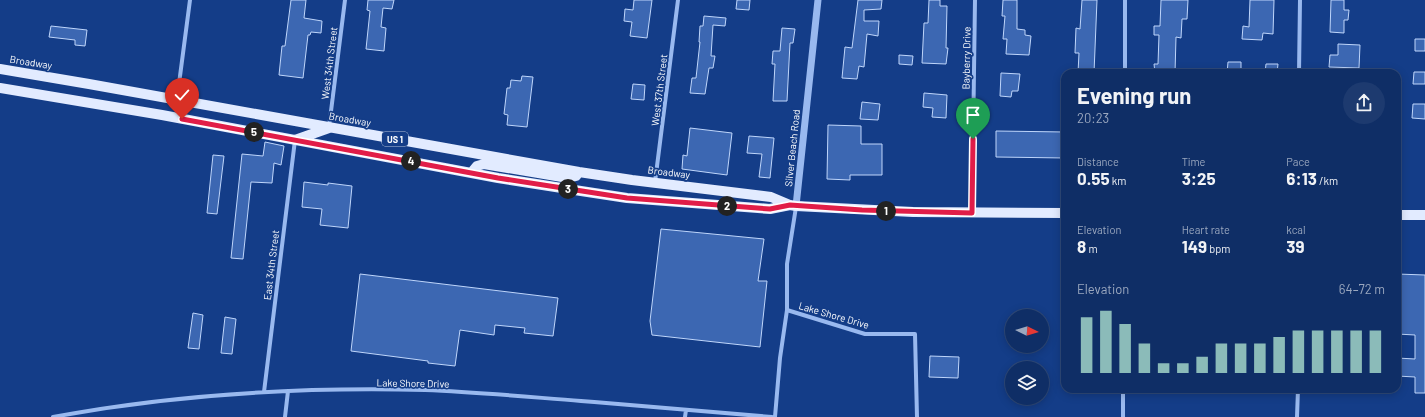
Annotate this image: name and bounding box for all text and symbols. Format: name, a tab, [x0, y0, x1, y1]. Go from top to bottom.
street label: West 34th Street	[319, 26, 339, 100]
street label: Bayberry Drive	[959, 26, 973, 90]
street label: Broadway	[9, 53, 53, 71]
street label: West 37th Street	[649, 53, 669, 127]
pin	[165, 78, 199, 119]
text: Evening run	[1077, 82, 1191, 108]
button: share	[1343, 82, 1385, 124]
icon: check	[171, 84, 193, 106]
pin	[956, 98, 990, 139]
icon: arrive	[962, 104, 984, 126]
street label: Broadway	[328, 109, 372, 129]
street label: Silver Beach Road	[782, 109, 802, 187]
text: 20:23	[1077, 110, 1109, 126]
pin: 5	[244, 122, 264, 142]
text: 5	[251, 125, 257, 138]
road number: US 1	[382, 132, 408, 146]
pin: 4	[401, 151, 421, 171]
text: 4	[408, 154, 414, 167]
text: Distance	[1077, 155, 1119, 168]
text: Time	[1182, 155, 1205, 168]
text: Pace	[1286, 155, 1310, 168]
street label: Broadway	[647, 163, 691, 181]
text: 0.55	[1077, 168, 1110, 188]
text: 3:25	[1182, 168, 1216, 188]
text: 6:13	[1286, 168, 1317, 188]
text: km	[1110, 174, 1126, 187]
text: /km	[1317, 174, 1338, 187]
pin: 3	[558, 179, 578, 199]
text: 3	[565, 182, 571, 195]
pin: 2	[717, 196, 737, 216]
text: 2	[724, 199, 730, 212]
pin: 1	[876, 201, 896, 221]
text: 1	[884, 204, 888, 217]
text: Elevation	[1077, 223, 1121, 236]
text: Heart rate	[1182, 223, 1230, 236]
text: kcal	[1286, 223, 1306, 236]
street label: East 34th Street	[261, 229, 281, 301]
text: 8	[1077, 236, 1086, 256]
text: 149	[1182, 236, 1207, 256]
text: 39	[1286, 236, 1305, 256]
text: m	[1086, 242, 1098, 255]
text: bpm	[1207, 242, 1230, 255]
text: Elevation	[1077, 281, 1129, 297]
text: 64–72 m	[1339, 281, 1385, 297]
street label: Lake Shore Drive	[797, 299, 871, 331]
north arrow	[1005, 309, 1049, 353]
map controls	[1005, 309, 1049, 405]
button: layers	[1005, 361, 1049, 405]
street label: Lake Shore Drive	[377, 376, 449, 390]

